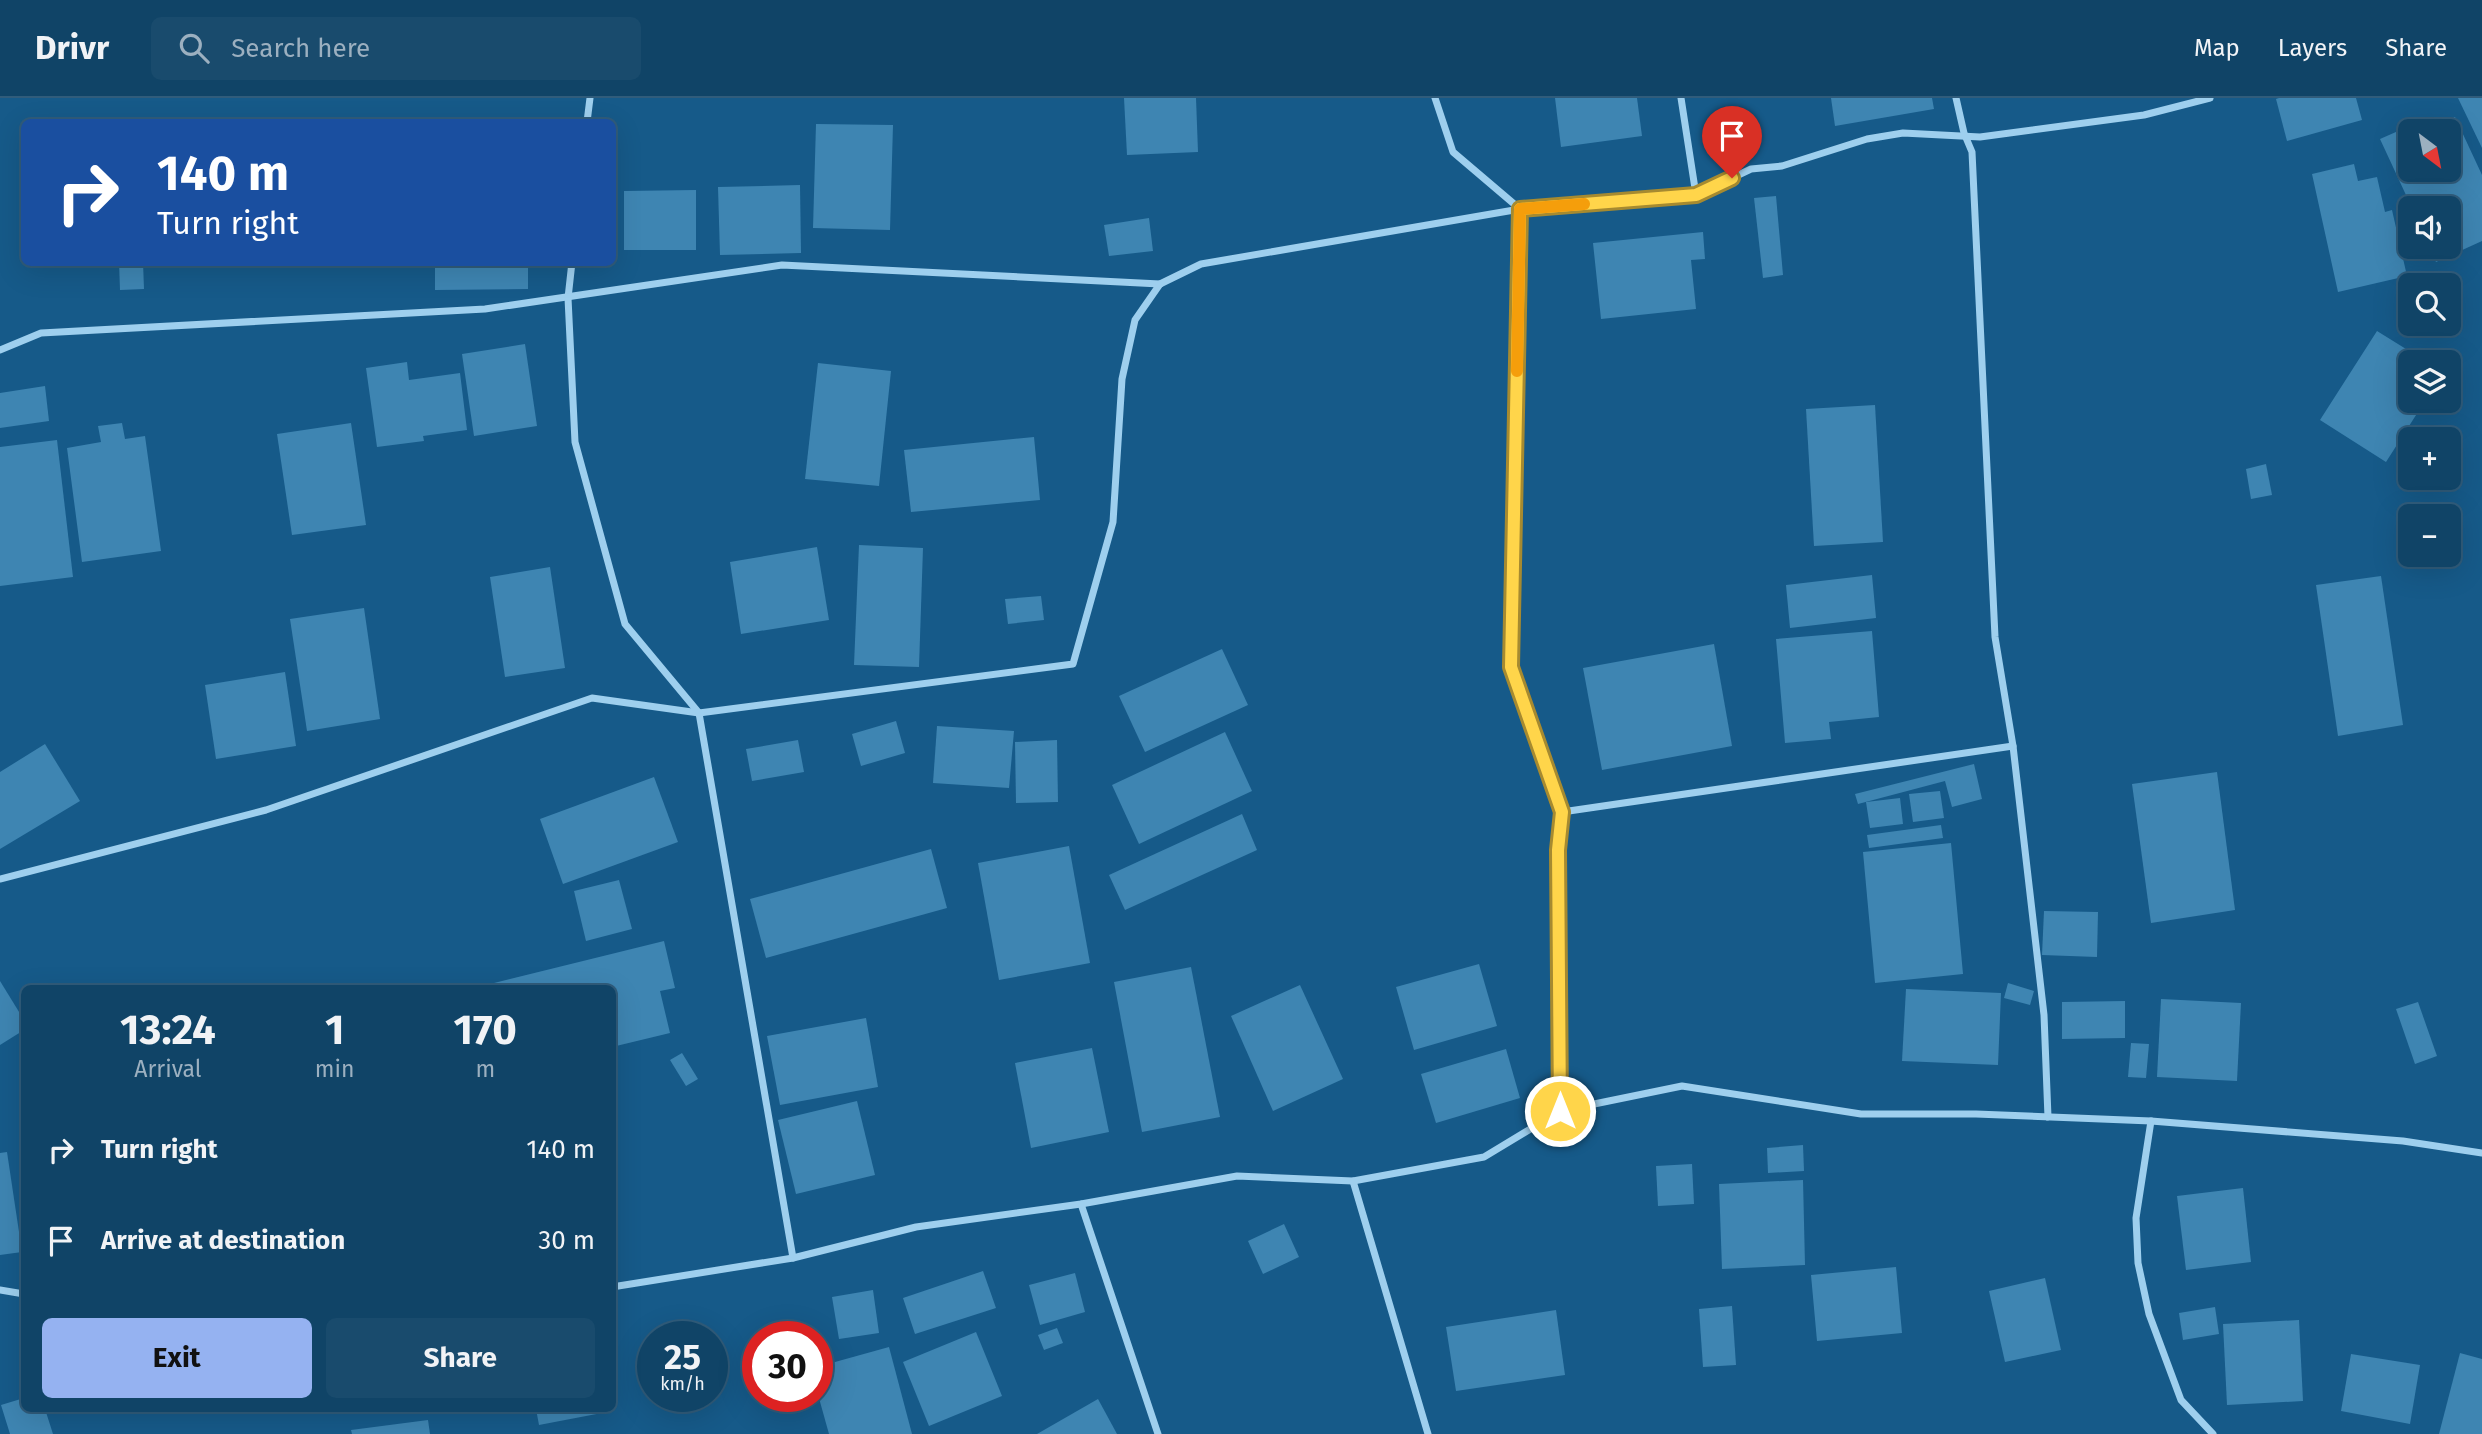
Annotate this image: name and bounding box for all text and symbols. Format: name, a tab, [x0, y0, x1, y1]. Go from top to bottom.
search box	[151, 17, 641, 80]
text: Drivr	[35, 28, 109, 68]
icon: search	[175, 29, 213, 67]
text: Search here	[231, 33, 370, 64]
text: Map	[2194, 34, 2240, 62]
text: Layers	[2278, 34, 2347, 62]
text: Share	[2385, 34, 2447, 62]
pin	[1702, 106, 1762, 178]
icon: arrive	[1713, 117, 1751, 155]
north arrow	[2398, 119, 2460, 182]
map controls	[2398, 119, 2461, 567]
text: 140 m	[157, 144, 289, 203]
icon: right	[42, 147, 133, 238]
button: sound	[2398, 196, 2461, 259]
text: Turn right	[157, 204, 299, 242]
button: search	[2398, 273, 2461, 336]
button: layers	[2398, 350, 2461, 413]
button: +	[2398, 427, 2461, 490]
button: −	[2398, 504, 2461, 567]
text: 13:24	[120, 1005, 216, 1055]
text: 1	[325, 1005, 344, 1055]
text: 170	[454, 1005, 517, 1055]
text: Arrival	[134, 1055, 202, 1083]
text: min	[315, 1055, 355, 1083]
text: m	[475, 1055, 495, 1083]
position arrow	[1523, 1074, 1597, 1148]
icon: right	[42, 1131, 80, 1169]
text: Turn right	[101, 1134, 218, 1165]
text: 140 m	[526, 1134, 595, 1165]
icon: arrive	[42, 1222, 80, 1260]
text: Arrive at destination	[101, 1225, 345, 1256]
text: 30 m	[538, 1225, 595, 1256]
button: Exit	[42, 1318, 312, 1398]
button: Share	[326, 1318, 595, 1398]
speed limit sign: 30	[742, 1321, 833, 1412]
text: 25	[664, 1336, 701, 1378]
text: km/h	[660, 1373, 705, 1395]

